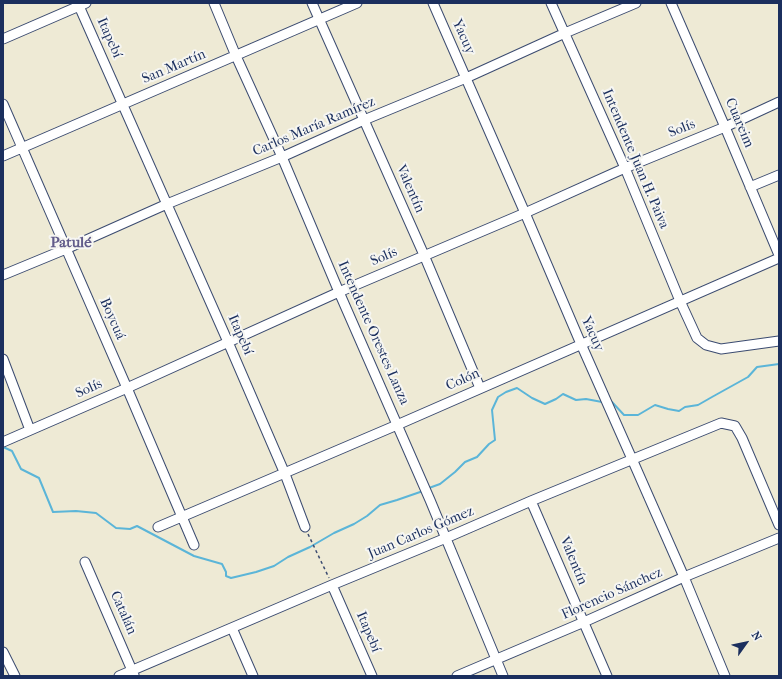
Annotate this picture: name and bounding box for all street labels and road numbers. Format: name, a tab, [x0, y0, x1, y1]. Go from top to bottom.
street label: Itapebí	[93, 15, 125, 61]
street label: Yacuy	[448, 17, 478, 57]
street label: San Martín	[140, 46, 208, 88]
street label: Intendente Juan H. Paiva	[598, 87, 672, 231]
street label: Carlos María Ramírez	[250, 94, 378, 160]
street label: Cuareim	[721, 96, 757, 150]
street label: Solís	[666, 116, 698, 142]
street label: Valentín	[392, 162, 428, 216]
street label: Solís	[368, 244, 400, 270]
street label: Intendente Orestes Lanza	[334, 258, 412, 408]
street label: Boycuá	[95, 296, 129, 342]
street label: Itapebí	[224, 312, 256, 358]
street label: Yacuy	[577, 314, 607, 354]
street label: Colón	[443, 365, 483, 395]
street label: Solís	[73, 376, 105, 402]
street label: Juan Carlos Gómez	[366, 503, 476, 563]
street label: Valentín	[555, 534, 591, 588]
street label: Florencio Sánchez	[559, 564, 665, 624]
street label: Catalán	[106, 589, 140, 637]
street label: Itapebí	[352, 609, 384, 655]

